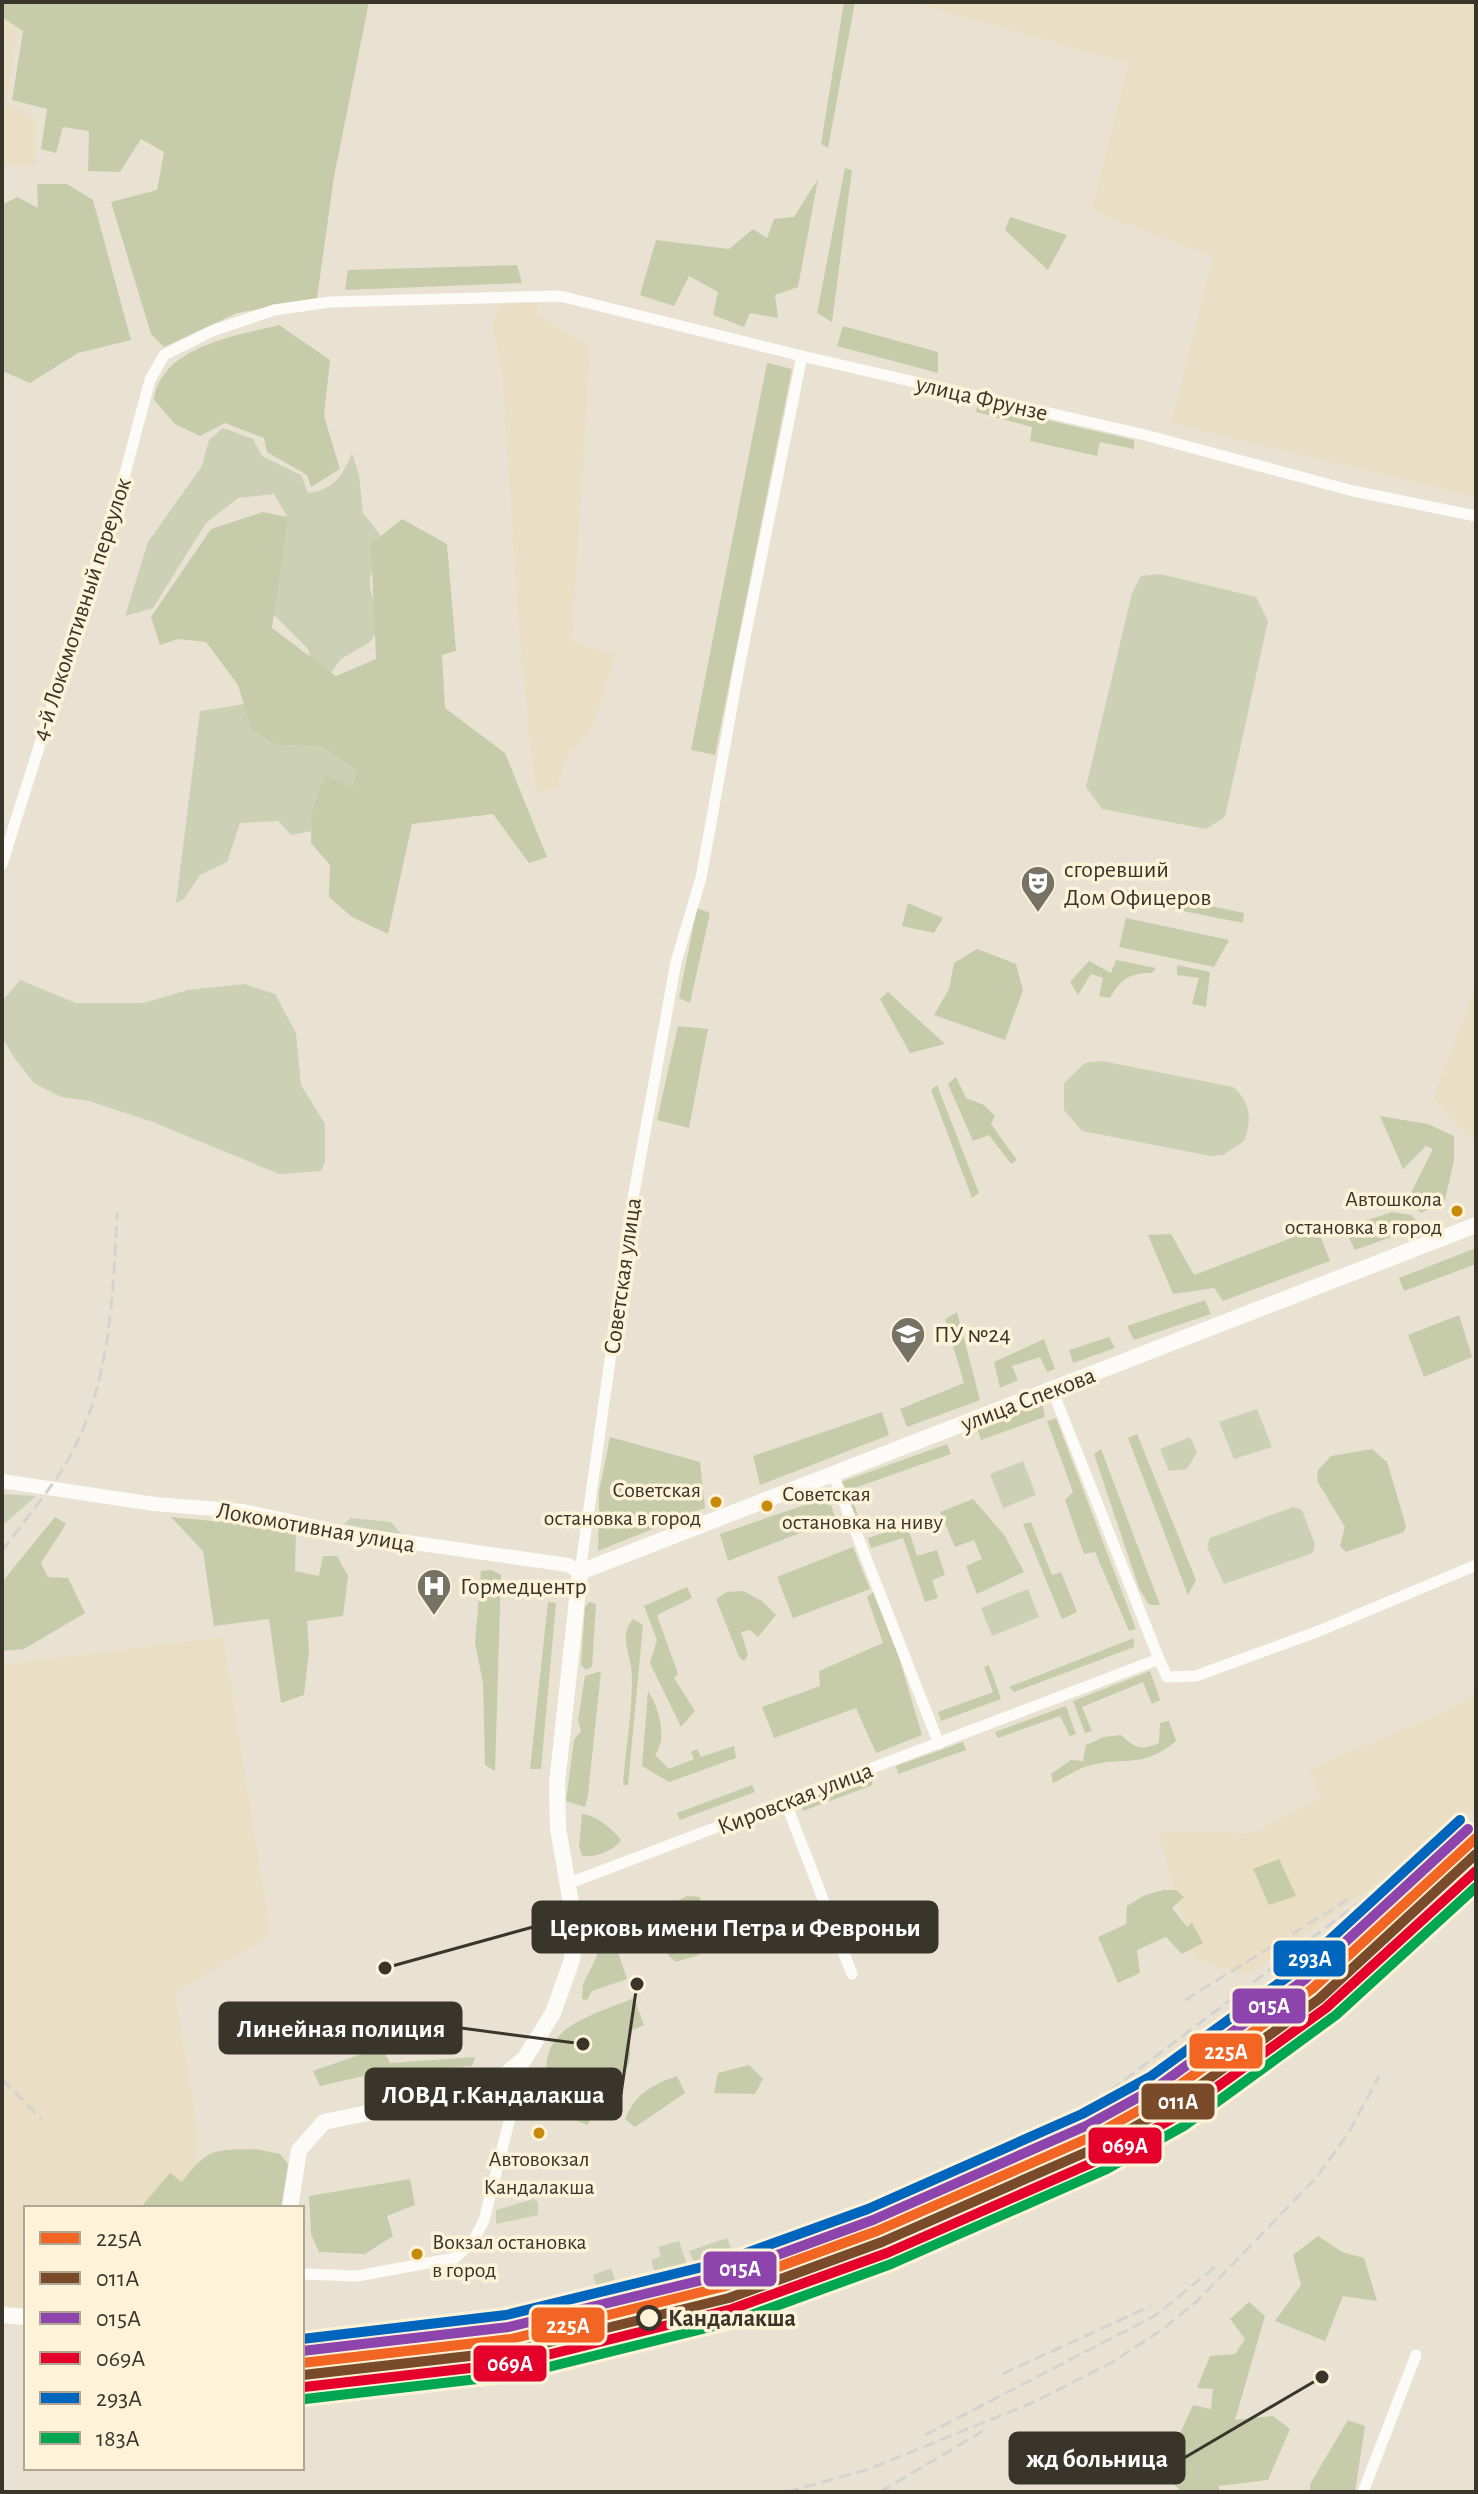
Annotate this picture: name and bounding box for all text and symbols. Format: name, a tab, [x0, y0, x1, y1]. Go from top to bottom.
street label: улица Фрунзе	[913, 372, 1050, 426]
street label: 4-й Локомотивный переулок	[28, 475, 136, 744]
place label: сгоревший Дом Офицеров	[1064, 858, 1211, 910]
theatre icon: сгоревший Дом Офицеров	[1019, 864, 1057, 914]
place label: Автошкола остановка в город	[1285, 1188, 1442, 1238]
street label: Советская улица	[600, 1196, 646, 1356]
marker: Автошкола остановка в город	[1449, 1203, 1465, 1219]
school or university icon: ПУ №24	[889, 1315, 927, 1365]
place label: ПУ №24	[934, 1323, 1011, 1347]
street label: улица Спекова	[957, 1363, 1099, 1437]
place label: Советская остановка в город	[544, 1479, 701, 1529]
place label: Советская остановка на ниву	[782, 1483, 943, 1533]
marker: Советская остановка в город	[708, 1494, 724, 1510]
marker: Советская остановка на ниву	[759, 1498, 775, 1514]
street label: Локомотивная улица	[215, 1499, 417, 1557]
hospital icon: Гормедцентр	[415, 1567, 453, 1617]
place label: Гормедцентр	[460, 1575, 587, 1599]
street label: Кировская улица	[714, 1758, 876, 1840]
callout: Церковь имени Петра и Февроньи	[533, 1902, 937, 1952]
text: Церковь имени Петра и Февроньи	[549, 1915, 921, 1941]
line badge: 293А	[1272, 1939, 1347, 1978]
text: 293А	[1288, 1948, 1332, 1970]
line badge: 015А	[1231, 1987, 1307, 2025]
text: 015А	[1248, 1995, 1290, 2017]
callout: Линейная полиция	[220, 2003, 461, 2053]
text: Линейная полиция	[237, 2016, 445, 2042]
line badge: 225А	[1188, 2032, 1264, 2070]
text: 225А	[1204, 2041, 1248, 2063]
callout: ЛОВД г.Кандалакша	[366, 2069, 621, 2119]
text: ЛОВД г.Кандалакша	[382, 2082, 604, 2108]
line badge: 011А	[1140, 2082, 1216, 2121]
text: 011А	[1158, 2091, 1198, 2113]
marker: Автовокзал Кандалакша	[531, 2125, 547, 2141]
line badge: 069А	[1087, 2126, 1163, 2165]
text: 069А	[1102, 2135, 1148, 2157]
place label: Автовокзал Кандалакша	[483, 2148, 595, 2198]
legend	[24, 2206, 304, 2470]
text: 225А	[96, 2227, 142, 2251]
place label: Вокзал остановка в город	[432, 2231, 587, 2281]
marker: Вокзал остановка в город	[409, 2246, 425, 2262]
line badge: 015А	[702, 2250, 778, 2288]
text: 015А	[719, 2258, 761, 2280]
text: 011А	[96, 2267, 139, 2291]
line badge: 225А	[530, 2306, 606, 2344]
marker: Кандалакша	[637, 2306, 661, 2330]
text: 015А	[96, 2307, 141, 2331]
place label: Кандалакша	[668, 2307, 796, 2331]
text: 225А	[546, 2315, 590, 2337]
line badge: 069А	[472, 2344, 548, 2383]
text: 069А	[96, 2347, 145, 2371]
text: 069А	[487, 2353, 533, 2375]
text: 293А	[96, 2387, 142, 2411]
text: 183А	[96, 2427, 140, 2451]
callout: жд больница	[1010, 2433, 1184, 2483]
text: жд больница	[1026, 2446, 1168, 2472]

